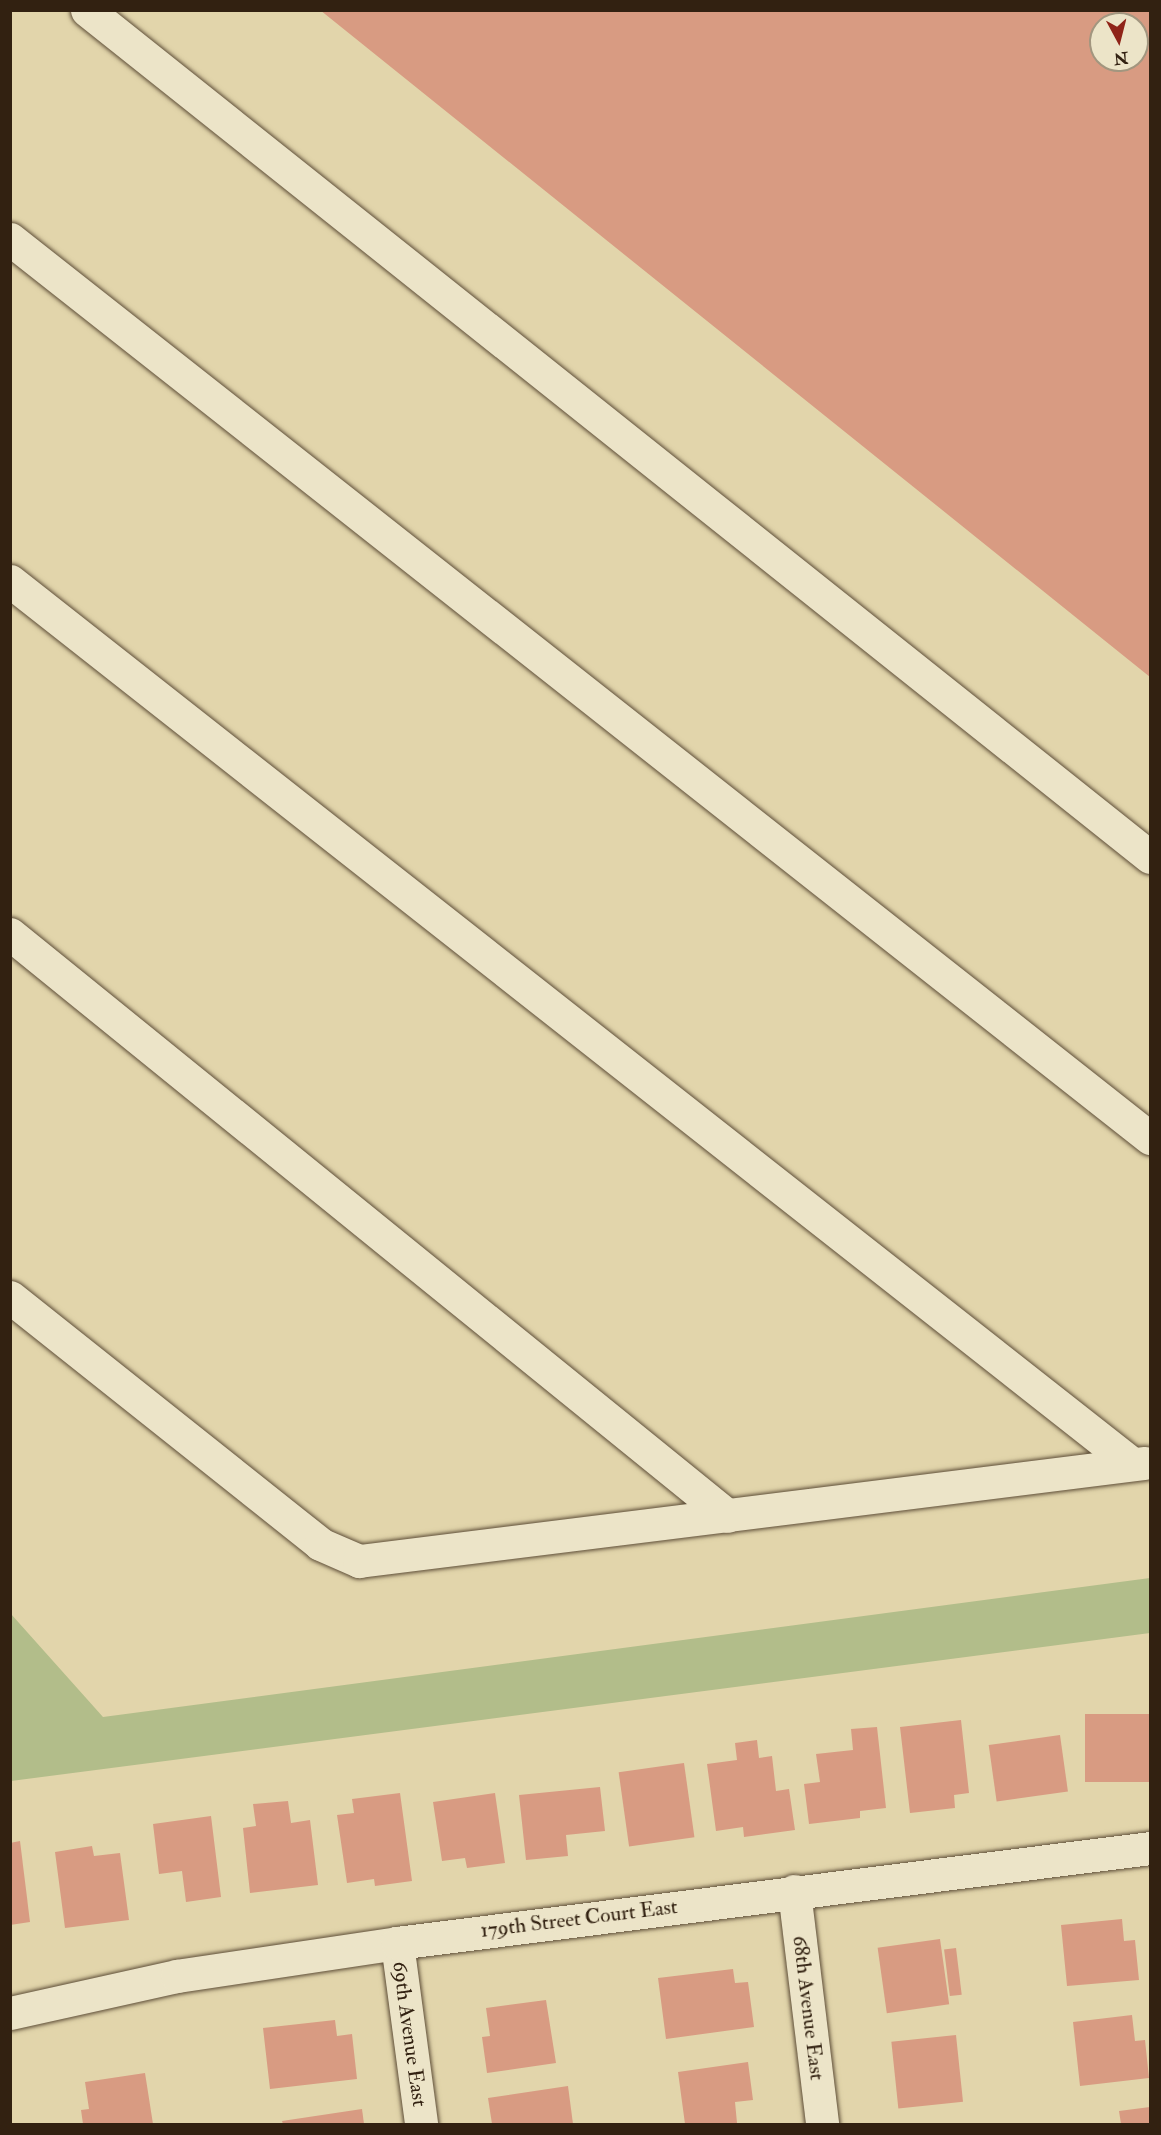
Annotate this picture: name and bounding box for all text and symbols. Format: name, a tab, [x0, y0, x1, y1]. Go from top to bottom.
north arrow	[1089, 12, 1149, 72]
text: N	[1113, 47, 1129, 69]
street label: 179th Street Court East	[479, 1894, 679, 1944]
street label: 68th Avenue East	[787, 1934, 829, 2082]
street label: 69th Avenue East	[386, 1960, 432, 2108]

